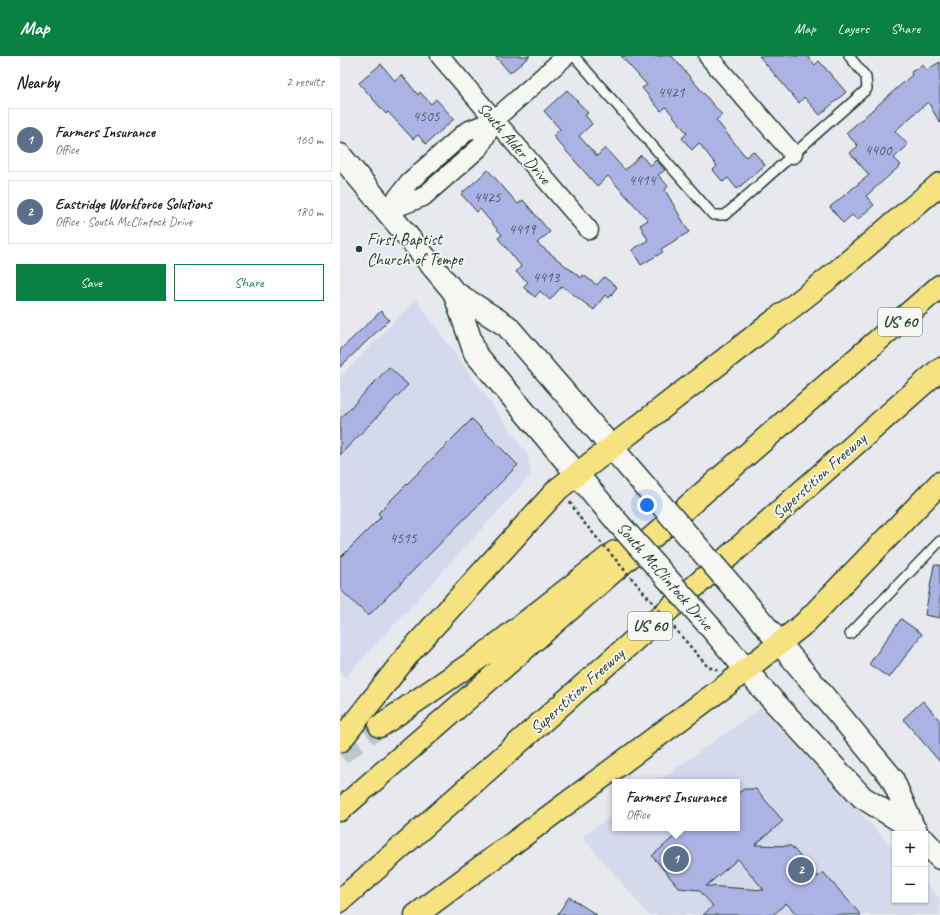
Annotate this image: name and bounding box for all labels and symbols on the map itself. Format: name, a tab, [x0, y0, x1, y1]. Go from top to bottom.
house number: 4421	[657, 83, 686, 102]
street label: South Alder Drive	[473, 98, 556, 189]
house number: 4505	[412, 107, 441, 126]
house number: 4400	[864, 141, 893, 160]
house number: 4414	[628, 171, 657, 190]
house number: 4425	[473, 188, 502, 207]
house number: 4419	[508, 220, 537, 239]
place label: First Baptist Church of Tempe	[367, 229, 464, 270]
marker: First Baptist Church of Tempe	[354, 244, 364, 254]
house number: 4413	[532, 268, 561, 287]
road number: US 60	[878, 308, 922, 336]
street label: Superstition Freeway	[768, 427, 871, 524]
your location	[637, 495, 657, 515]
street label: South McClintock Drive	[612, 518, 719, 636]
house number: 4515	[389, 529, 418, 548]
road number: US 60	[628, 612, 672, 640]
street label: Superstition Freeway	[526, 642, 629, 739]
pin: 1	[663, 844, 689, 874]
pin: 2	[788, 855, 814, 885]

